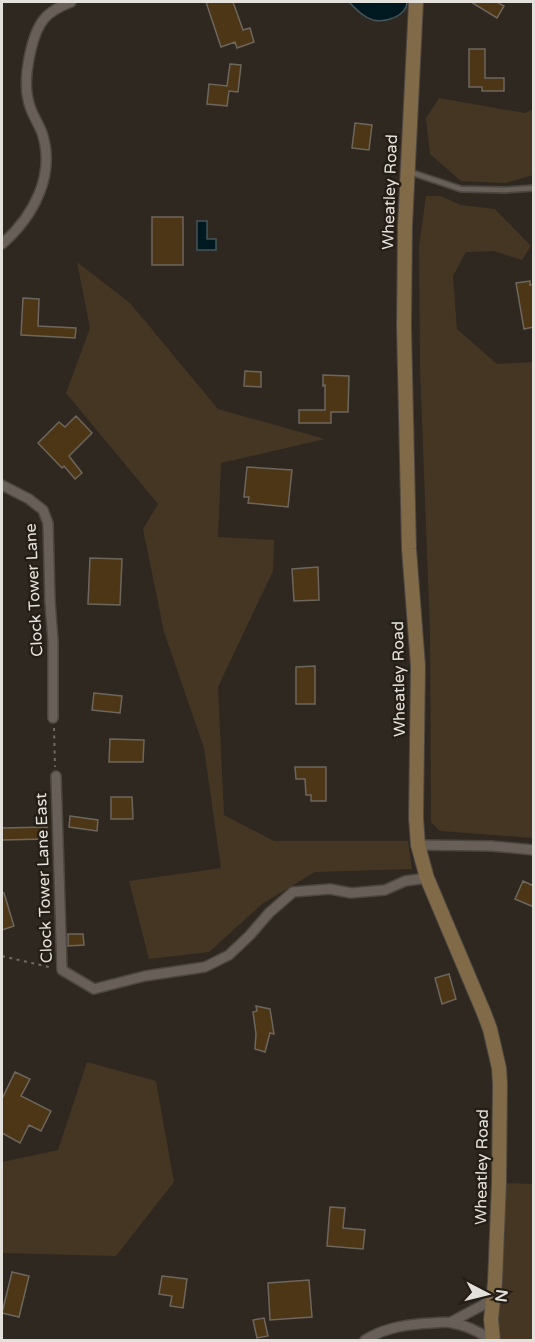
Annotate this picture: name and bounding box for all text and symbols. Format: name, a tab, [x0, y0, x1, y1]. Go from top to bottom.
street label: Wheatley Road	[378, 134, 402, 250]
street label: Clock Tower Lane	[21, 523, 47, 657]
street label: Wheatley Road	[388, 621, 410, 737]
street label: Clock Tower Lane East	[31, 792, 57, 964]
street label: Wheatley Road	[471, 1109, 493, 1225]
north arrow	[457, 1264, 517, 1324]
text: N	[490, 1288, 512, 1303]

